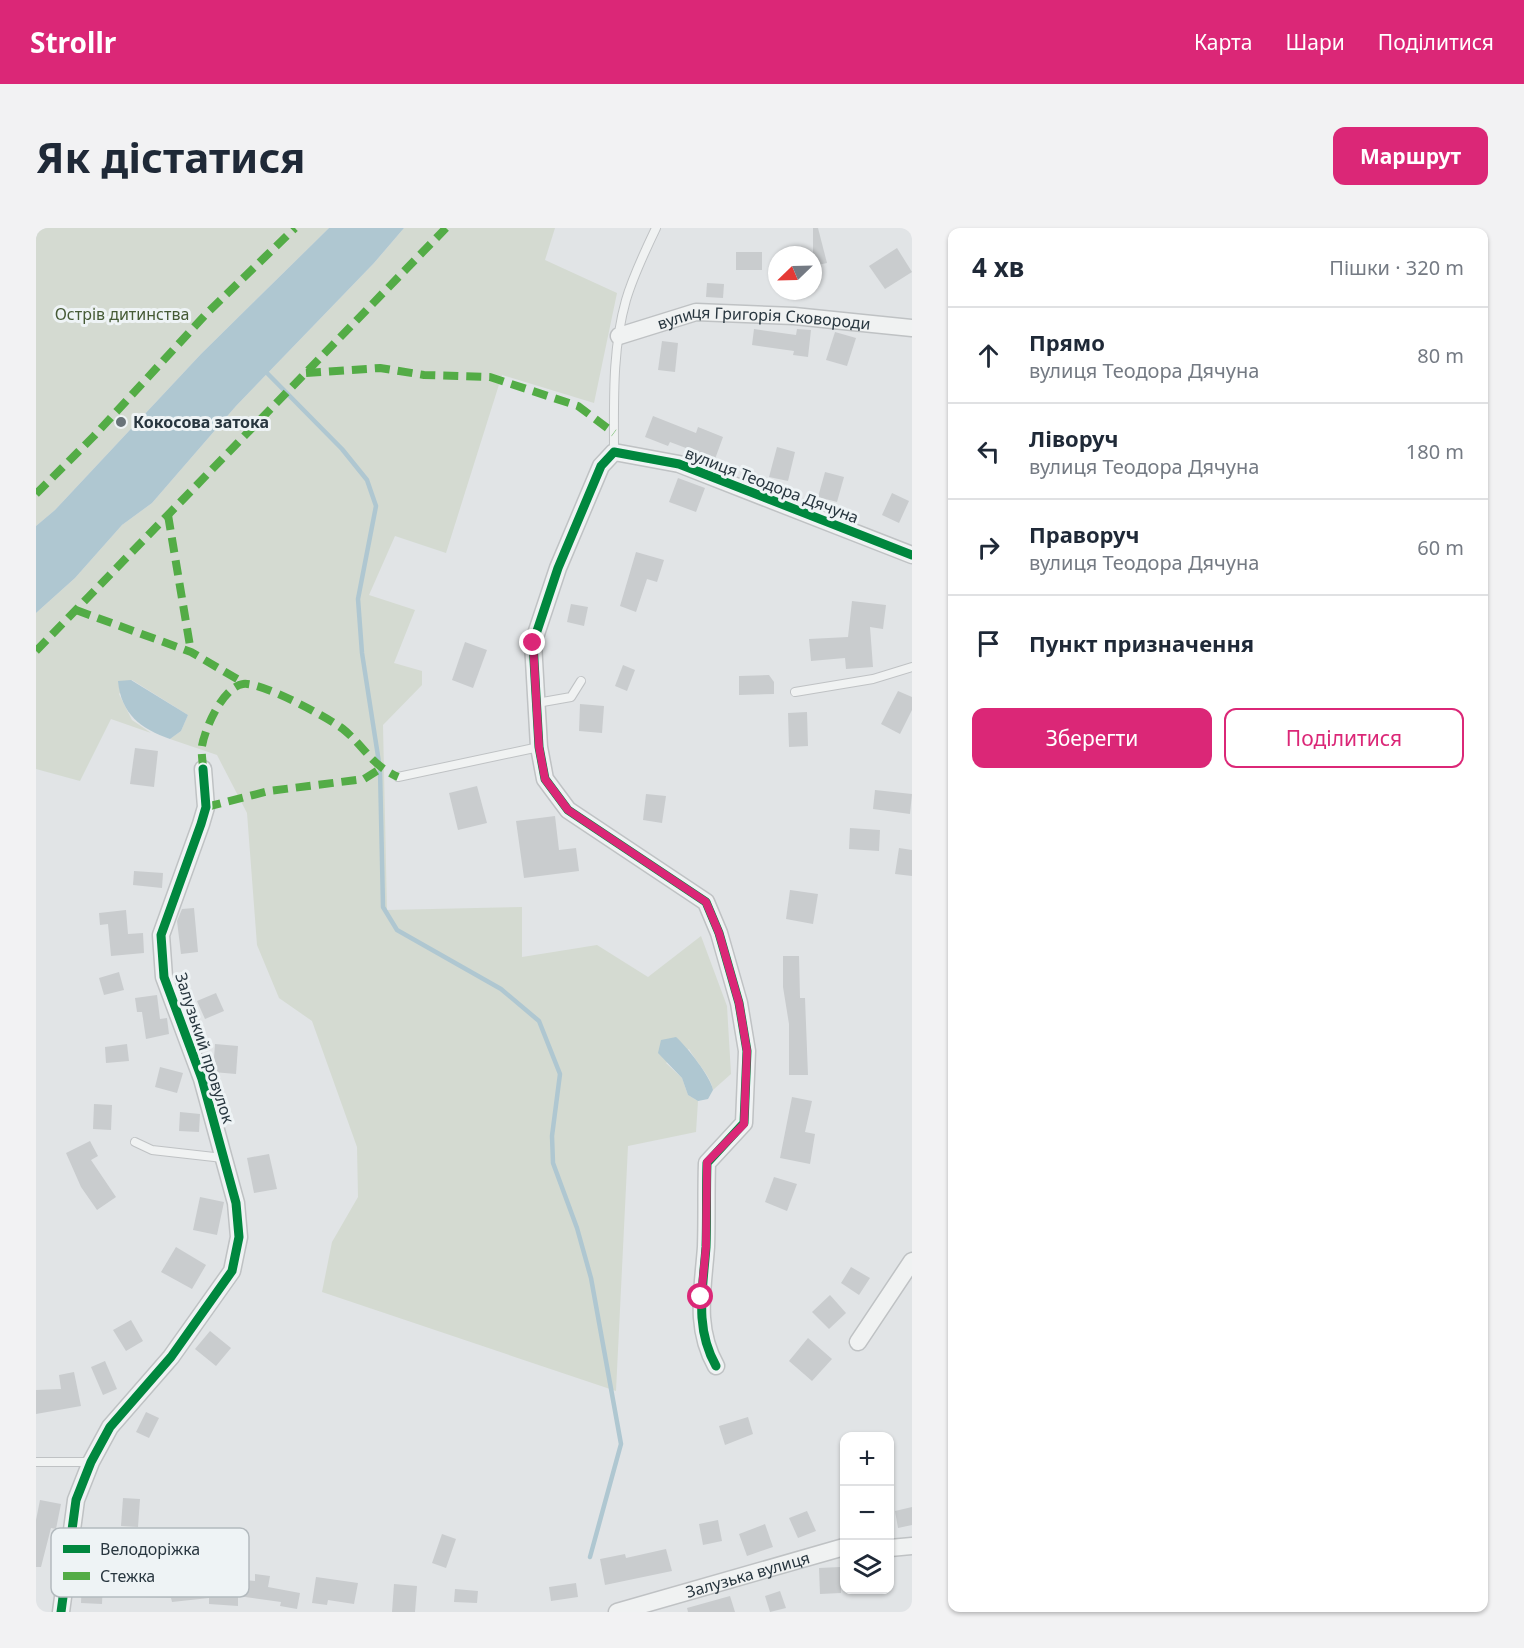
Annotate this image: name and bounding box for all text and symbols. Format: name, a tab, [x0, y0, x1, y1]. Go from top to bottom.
text: Strollr	[30, 23, 116, 61]
text: Карта	[1194, 28, 1253, 56]
text: Шари	[1286, 28, 1345, 56]
text: Поділитися	[1378, 28, 1494, 56]
button: Маршрут	[1333, 127, 1488, 185]
text: Як дістатися	[36, 128, 305, 185]
north arrow	[768, 246, 822, 300]
text: 4 хв	[972, 249, 1024, 285]
text: Пішки · 320 m	[1329, 254, 1464, 281]
street label: вулиця Григорія Сковороди	[654, 301, 871, 335]
park label: Острів дитинства	[55, 303, 189, 325]
text: Прямо	[1029, 327, 1105, 357]
icon: ahead	[972, 339, 1005, 372]
text: 80 m	[1417, 342, 1464, 369]
text: вулиця Теодора Дячуна	[1029, 357, 1259, 384]
place label: Кокосова затока	[133, 411, 269, 433]
marker: Кокосова затока	[114, 415, 128, 429]
text: Ліворуч	[1029, 423, 1119, 453]
icon: left	[972, 435, 1005, 468]
text: 180 m	[1406, 438, 1464, 465]
street label: вулиця Теодора Дячуна	[682, 442, 862, 528]
text: вулиця Теодора Дячуна	[1029, 453, 1259, 480]
text: Праворуч	[1029, 519, 1140, 549]
icon: right	[972, 531, 1005, 564]
text: 60 m	[1417, 534, 1464, 561]
text: вулиця Теодора Дячуна	[1029, 549, 1259, 576]
icon: arrive	[972, 627, 1005, 660]
text: Пункт призначення	[1029, 628, 1254, 658]
route end	[519, 629, 545, 655]
button: Зберегти	[972, 708, 1212, 768]
button: Поділитися	[1224, 708, 1464, 768]
street label: Залузький провулок	[170, 970, 240, 1127]
route start	[687, 1283, 713, 1309]
map controls	[840, 1432, 894, 1594]
button: +	[840, 1432, 894, 1486]
button: −	[840, 1486, 894, 1540]
legend	[51, 1528, 249, 1597]
text: Велодоріжка	[100, 1538, 200, 1560]
button: layers	[840, 1540, 894, 1594]
street label: Залузька вулиця	[683, 1546, 812, 1603]
text: Стежка	[100, 1565, 155, 1587]

